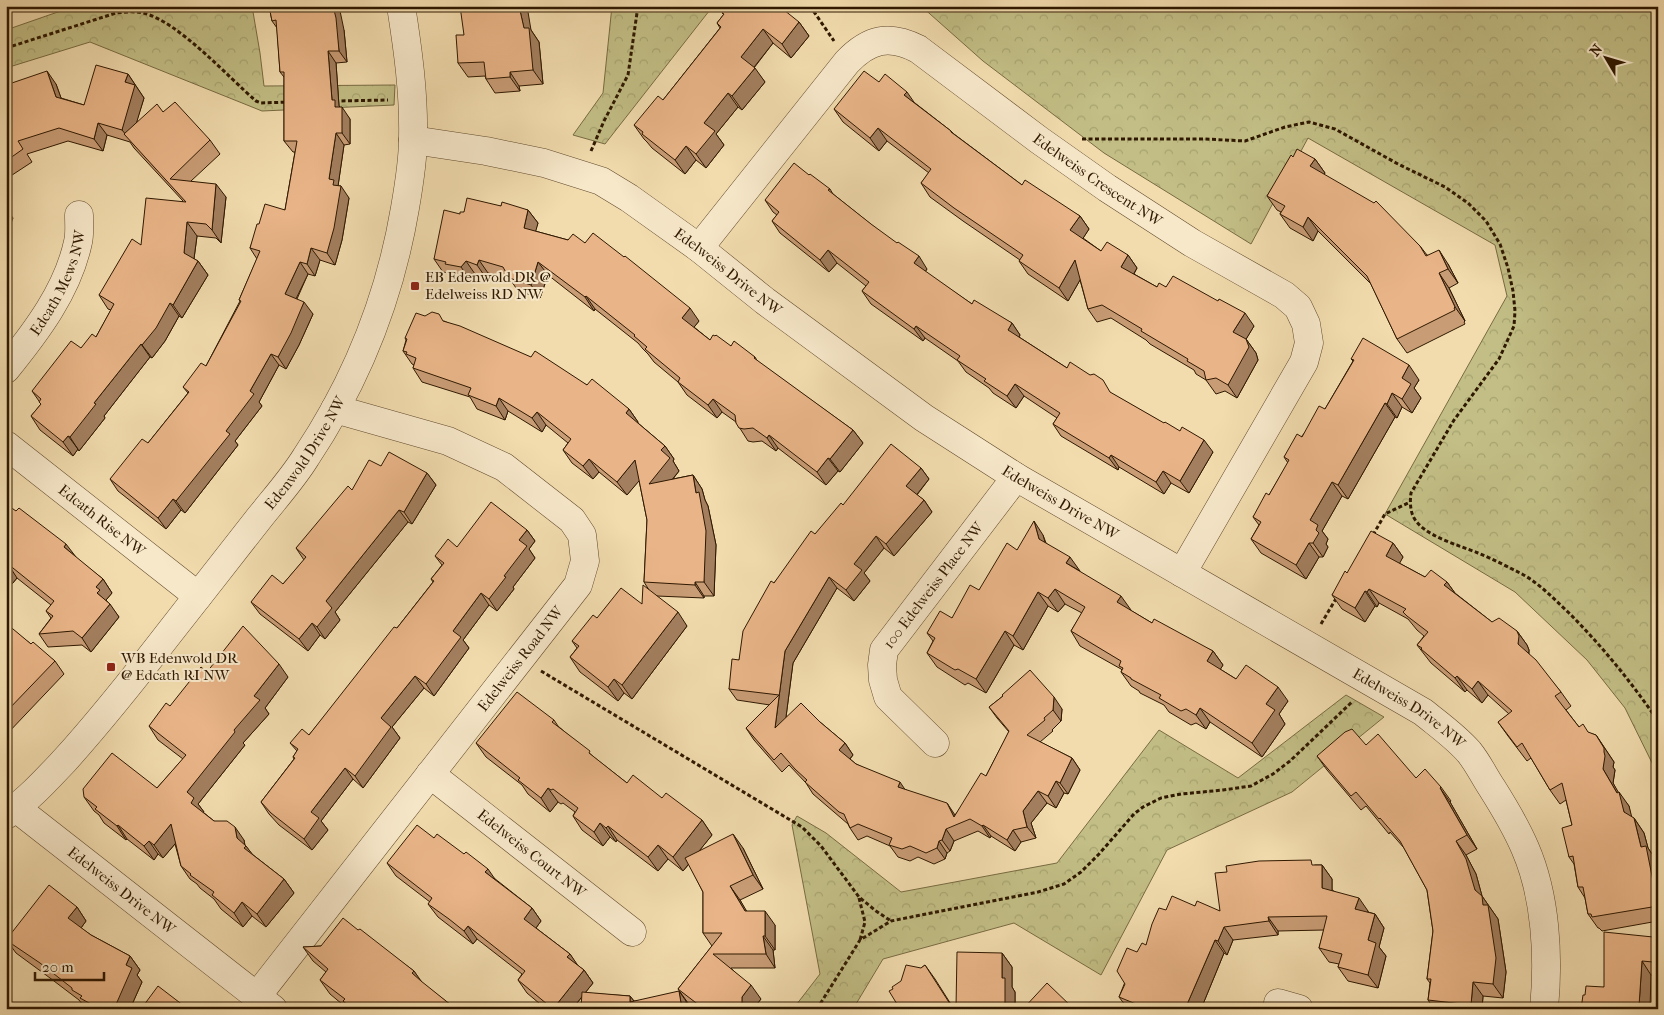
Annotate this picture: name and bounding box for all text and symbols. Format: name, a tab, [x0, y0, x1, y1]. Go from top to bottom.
north arrow	[1582, 32, 1632, 82]
text: N	[1586, 41, 1606, 60]
street label: Edelweiss Crescent NW	[1029, 130, 1167, 231]
street label: Edelweiss Drive NW	[671, 224, 786, 320]
street label: Edcath Mews NW	[26, 228, 89, 339]
place label: EB Edenwold DR @ Edelweiss RD NW	[425, 268, 551, 303]
marker: EB Edenwold DR @ Edelweiss RD NW	[409, 280, 421, 292]
street label: Edenwold Drive NW	[261, 392, 350, 513]
street label: Edelweiss Drive NW	[999, 461, 1123, 544]
street label: Edcath Rise NW	[55, 481, 150, 561]
street label: 100 Edelweiss Place NW	[879, 518, 988, 652]
street label: Edelweiss Road NW	[474, 602, 568, 715]
place label: WB Edenwold DR @ Edcath RI NW	[120, 649, 239, 684]
marker: WB Edenwold DR @ Edcath RI NW	[105, 661, 117, 673]
street label: Edelweiss Drive NW	[1349, 664, 1470, 753]
street label: Edelweiss Court NW	[474, 805, 591, 902]
street label: Edelweiss Drive NW	[64, 843, 180, 939]
scale bar	[35, 950, 104, 982]
text: 20 m	[42, 958, 74, 976]

